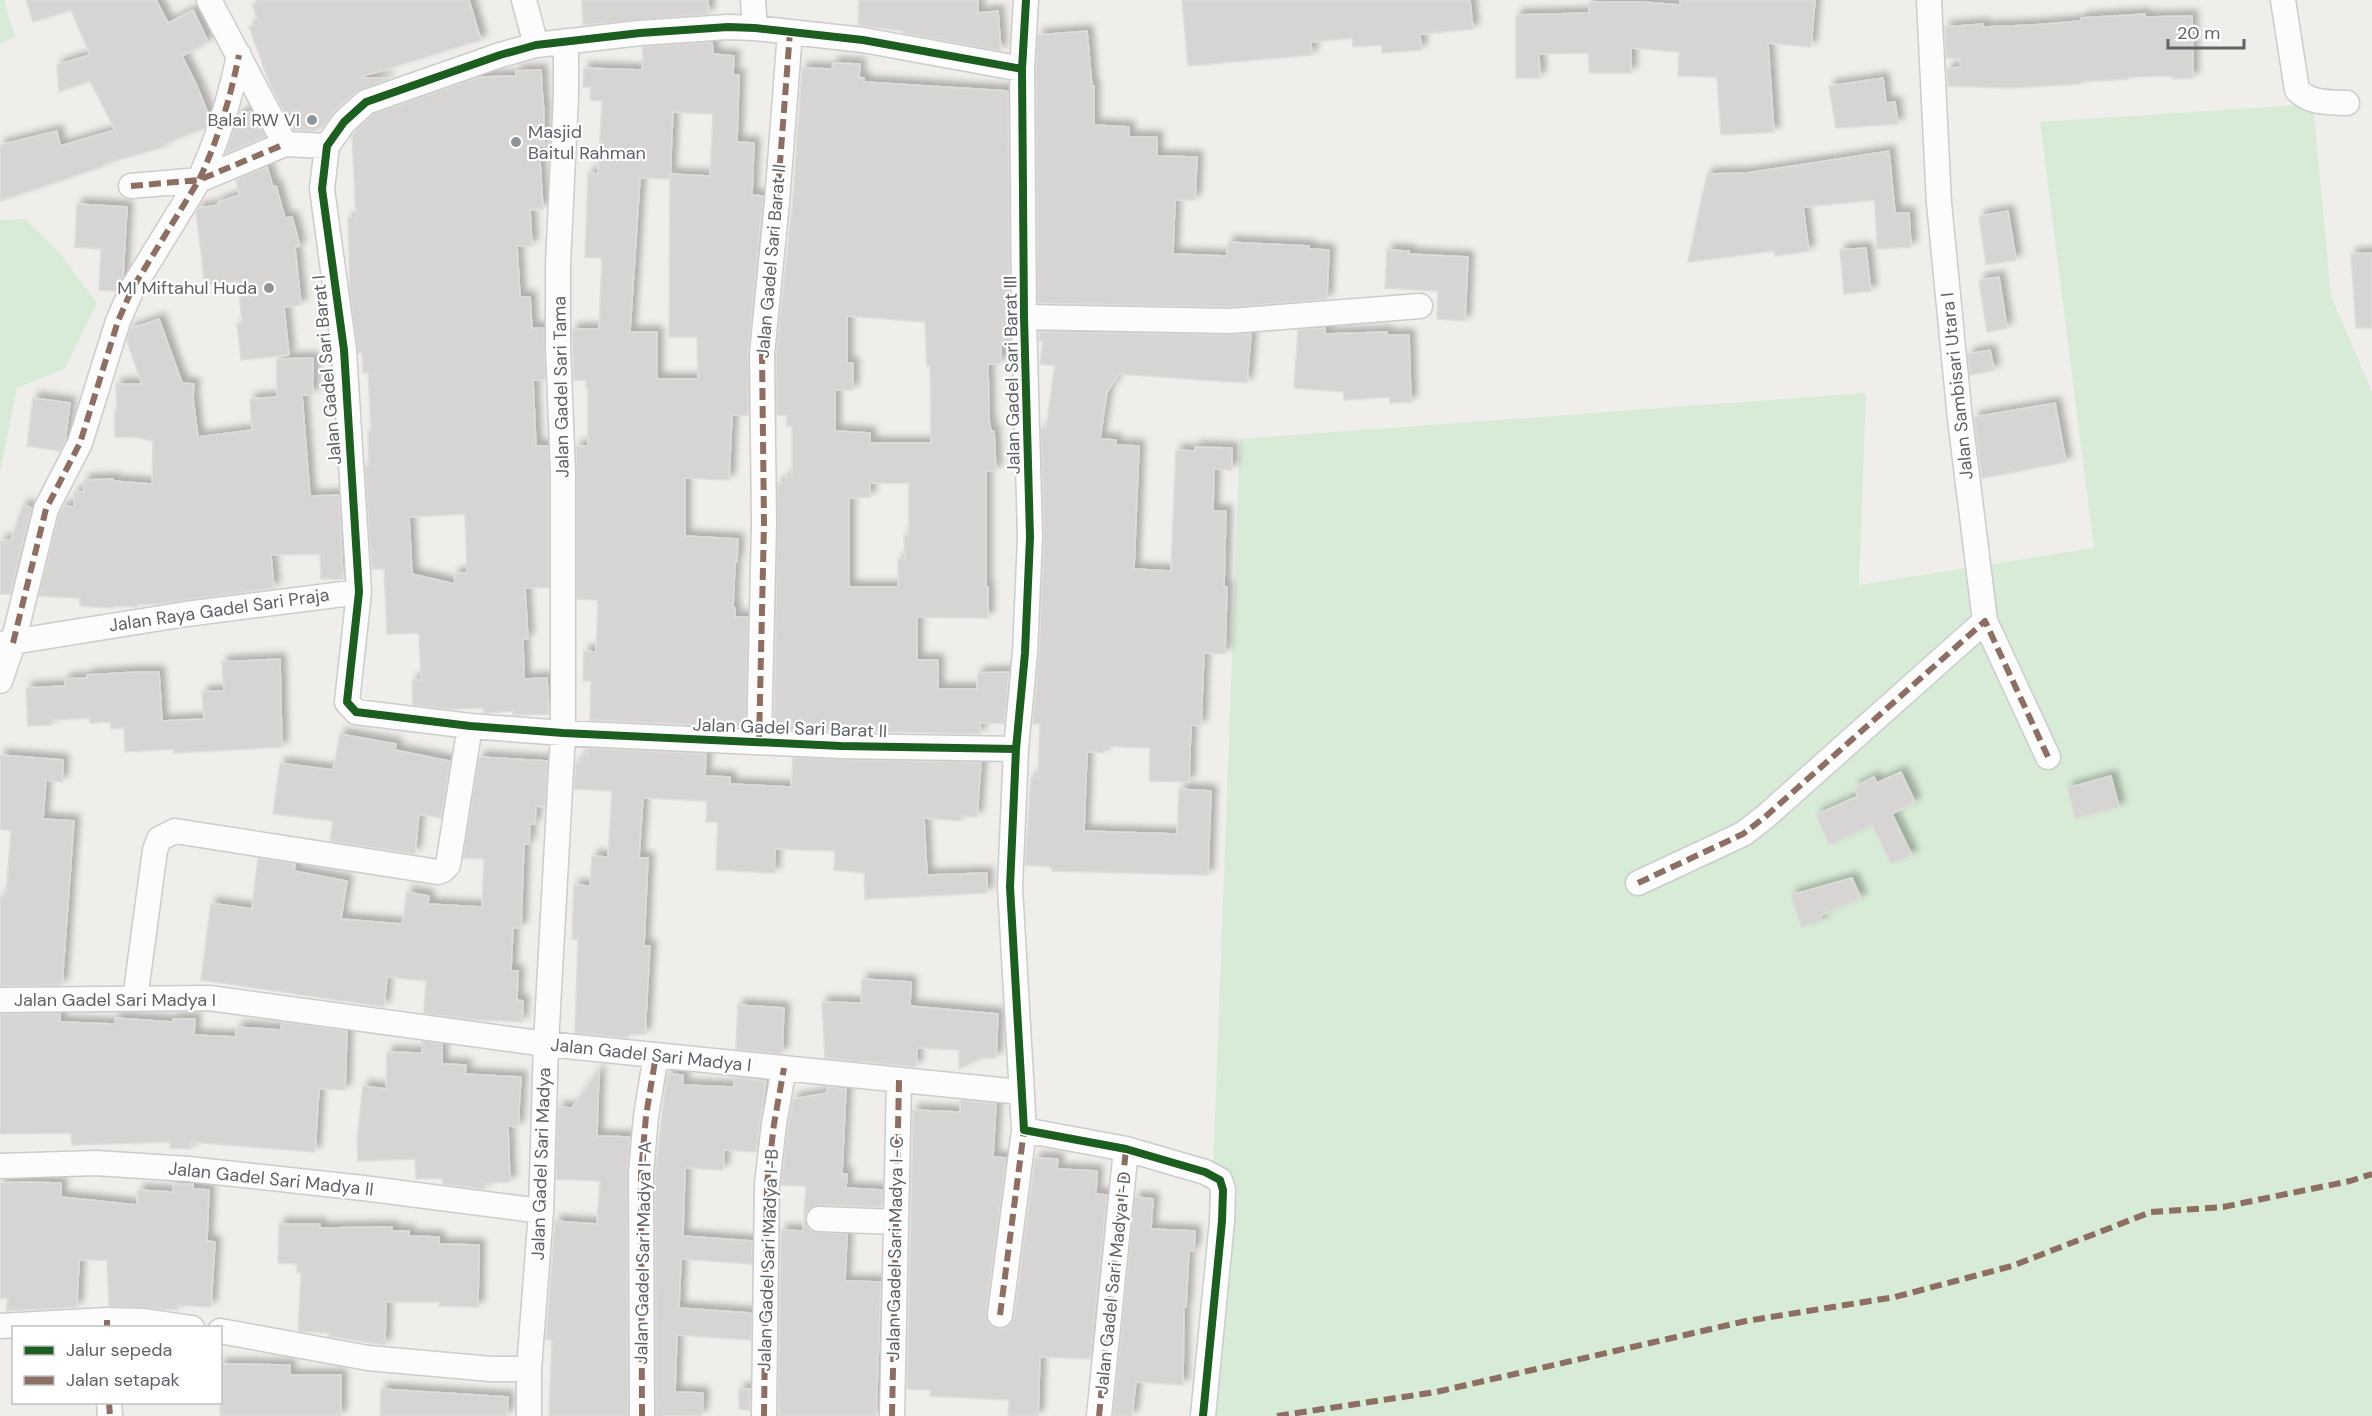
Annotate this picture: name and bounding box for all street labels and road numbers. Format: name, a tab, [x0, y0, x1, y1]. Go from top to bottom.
street label: Jalan Gadel Sari Barat II	[751, 163, 791, 359]
street label: Jalan Gadel Sari Barat I	[307, 274, 347, 466]
street label: Jalan Gadel Sari Barat III	[998, 275, 1026, 475]
street label: Jalan Sambisari Utara I	[1935, 291, 1979, 481]
street label: Jalan Gadel Sari Tama	[547, 296, 575, 478]
street label: Jalan Raya Gadel Sari Praja	[107, 583, 331, 637]
street label: Jalan Gadel Sari Barat II	[692, 713, 888, 743]
street label: Jalan Gadel Sari Madya I	[14, 988, 216, 1012]
street label: Jalan Gadel Sari Madya I	[549, 1033, 753, 1077]
street label: Jalan Gadel Sari Madya	[526, 1067, 556, 1261]
street label: Jalan Gadel Sari Madya I-C	[881, 1135, 909, 1360]
street label: Jalan Gadel Sari Madya I-A	[629, 1141, 657, 1365]
street label: Jalan Gadel Sari Madya I-B	[752, 1148, 784, 1372]
street label: Jalan Gadel Sari Madya II	[167, 1156, 375, 1202]
street label: Jalan Gadel Sari Madya I-D	[1089, 1170, 1137, 1396]

